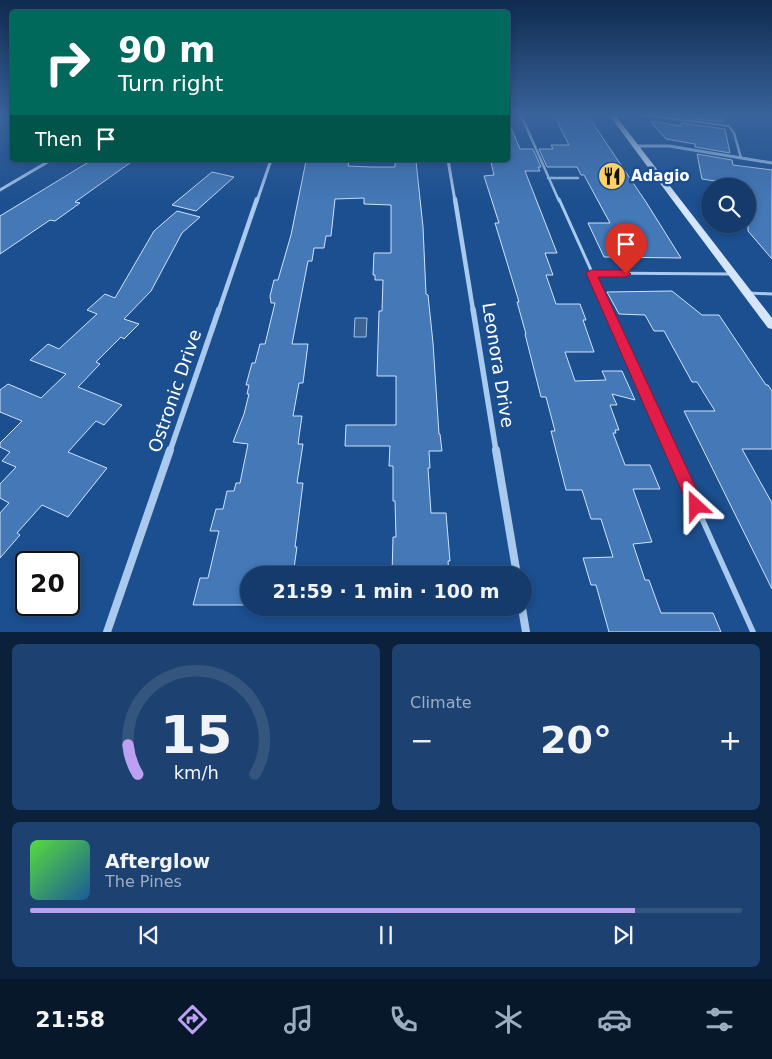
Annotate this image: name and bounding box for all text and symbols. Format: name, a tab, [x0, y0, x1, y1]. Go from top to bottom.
icon: right	[35, 30, 100, 95]
text: 90 m	[118, 30, 215, 70]
text: Turn right	[118, 71, 223, 96]
icon: arrive	[92, 125, 120, 153]
text: Then	[35, 128, 82, 150]
restaurant icon: Adagio	[597, 161, 627, 191]
place label: Adagio	[631, 167, 690, 185]
map controls	[701, 178, 756, 233]
button: search	[701, 178, 756, 233]
pin	[605, 223, 647, 274]
icon: arrive	[612, 230, 640, 258]
street label: Leonora Drive	[478, 301, 519, 429]
street label: Ostronic Drive	[144, 327, 205, 455]
position arrow	[669, 479, 721, 531]
speed limit sign: 20	[15, 551, 80, 616]
text: 21:59 · 1 min · 100 m	[272, 580, 500, 602]
text: Climate	[410, 693, 472, 712]
text: 15	[160, 705, 232, 765]
text: 20°	[540, 718, 612, 762]
text: −	[410, 724, 433, 757]
text: +	[719, 724, 742, 757]
text: km/h	[173, 762, 219, 783]
text: Afterglow	[105, 850, 210, 872]
text: The Pines	[105, 872, 182, 891]
icon: previous	[135, 921, 163, 949]
icon: pause	[372, 921, 400, 949]
icon: next	[609, 921, 637, 949]
icon: directions	[175, 1002, 210, 1037]
icon: music	[281, 1002, 316, 1037]
icon: phone	[386, 1002, 421, 1037]
icon: climate	[491, 1002, 526, 1037]
icon: car	[597, 1002, 632, 1037]
icon: filters	[702, 1002, 737, 1037]
text: 21:58	[35, 1007, 105, 1032]

